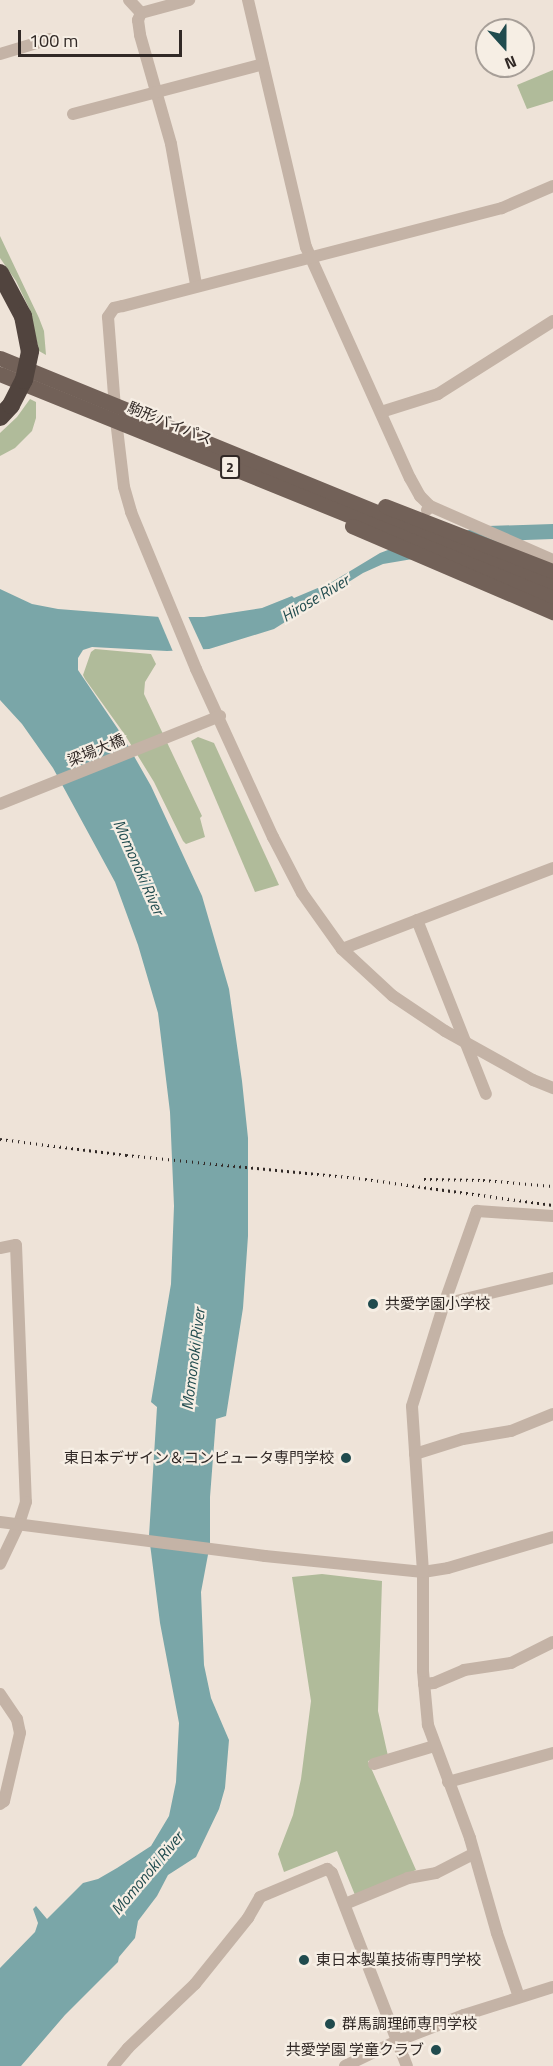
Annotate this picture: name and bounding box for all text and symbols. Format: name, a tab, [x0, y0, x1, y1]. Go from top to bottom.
scale bar	[21, 18, 184, 56]
north arrow	[475, 18, 535, 78]
text: 100 m	[29, 27, 78, 54]
text: N	[501, 50, 520, 76]
street label: 駒形バイパス	[125, 398, 215, 448]
road number: 2	[220, 456, 240, 478]
water label: Hirose River	[278, 570, 352, 626]
street label: 梁場大橋	[65, 730, 127, 770]
water label: Momonoki River	[109, 816, 169, 918]
place label: 共愛学園小学校	[385, 1295, 490, 1313]
marker: 共愛学園小学校	[366, 1297, 380, 1311]
water label: Momonoki River	[177, 1307, 209, 1411]
place label: 東日本デザイン＆コンピュータ専門学校	[64, 1449, 334, 1467]
marker: 東日本デザイン＆コンピュータ専門学校	[339, 1451, 353, 1465]
water label: Momonoki River	[107, 1828, 187, 1918]
place label: 東日本製菓技術専門学校	[316, 1951, 481, 1969]
marker: 東日本製菓技術専門学校	[297, 1953, 311, 1967]
place label: 群馬調理師専門学校	[342, 2015, 477, 2033]
marker: 群馬調理師専門学校	[323, 2017, 337, 2031]
place label: 共愛学園 学童クラブ	[286, 2041, 424, 2059]
marker: 共愛学園 学童クラブ	[429, 2043, 443, 2057]

